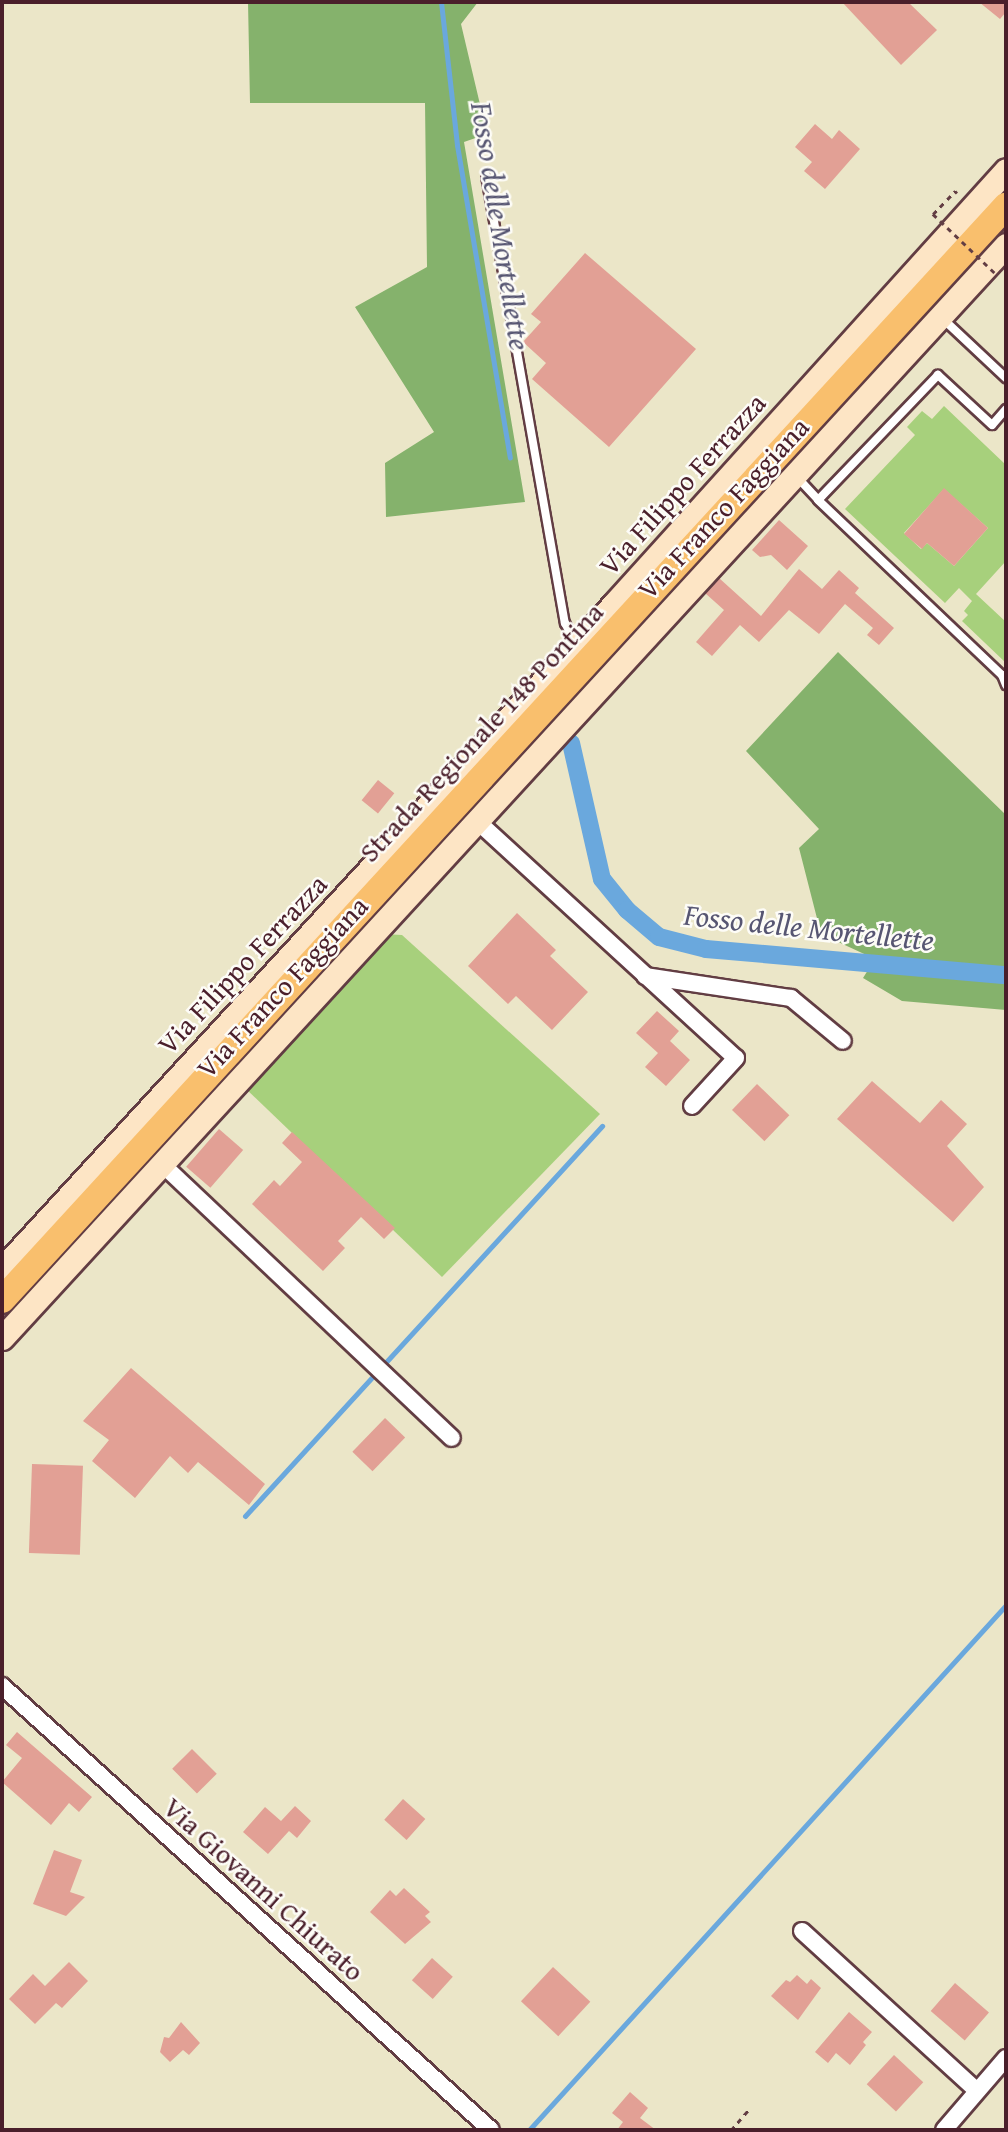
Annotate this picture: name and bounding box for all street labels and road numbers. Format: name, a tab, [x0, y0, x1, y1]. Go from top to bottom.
street label: Via Filippo Ferrazza	[592, 386, 772, 582]
street label: Via Franco Faggiana	[630, 410, 816, 606]
street label: Strada Regionale 148 Pontina	[352, 595, 610, 869]
street label: Via Filippo Ferrazza	[150, 867, 334, 1061]
street label: Via Franco Faggiana	[189, 889, 375, 1085]
street label: Via Giovanni Chiurato	[157, 1790, 371, 1988]

